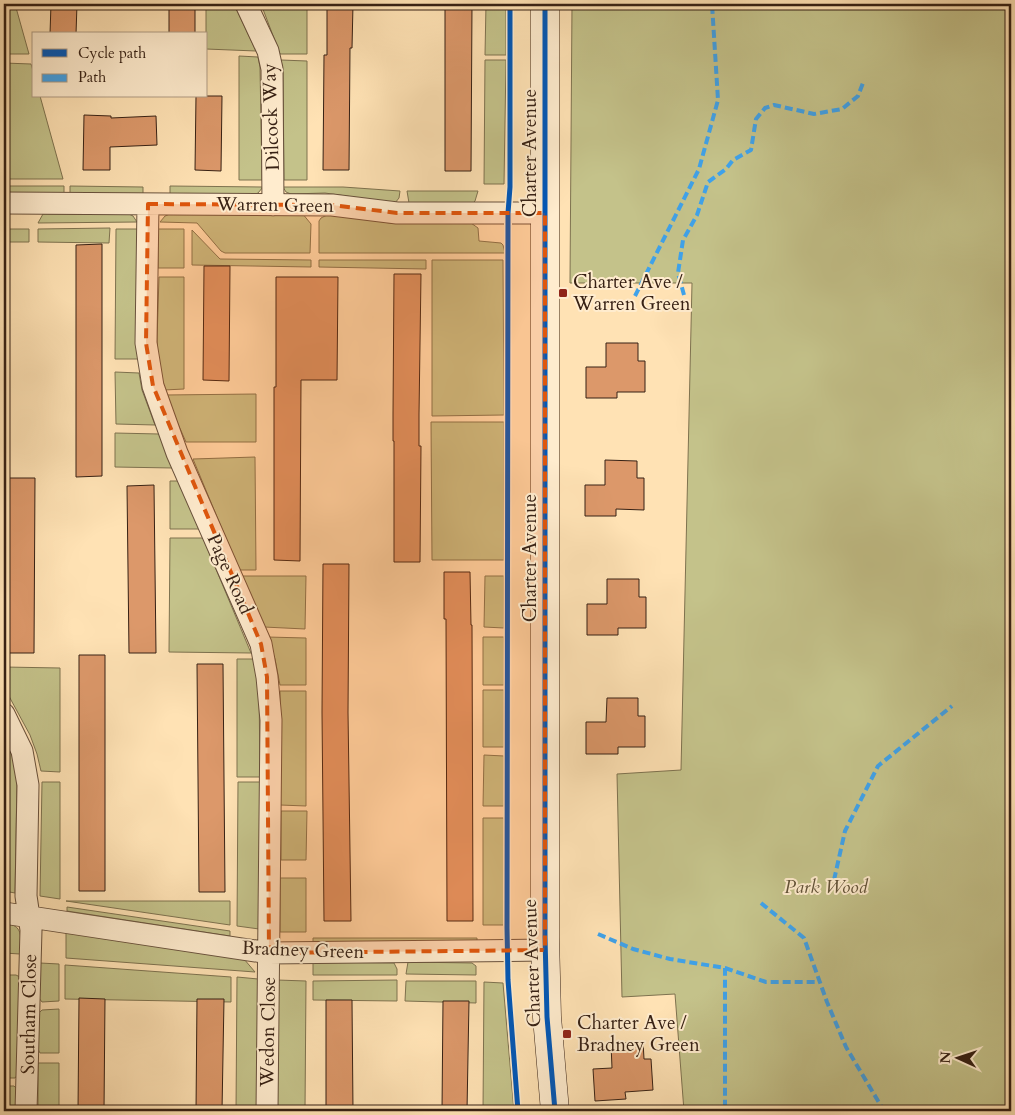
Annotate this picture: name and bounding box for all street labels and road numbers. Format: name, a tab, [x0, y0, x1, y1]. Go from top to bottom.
street label: Dilcock Way	[256, 63, 286, 171]
street label: Charter Avenue	[517, 89, 543, 217]
street label: Warren Green	[215, 191, 334, 219]
street label: Charter Avenue	[517, 494, 543, 622]
street label: Page Road	[201, 530, 259, 618]
street label: Charter Avenue	[517, 898, 547, 1028]
street label: Bradney Green	[241, 935, 365, 965]
street label: Southam Close	[15, 953, 43, 1075]
street label: Wedon Close	[254, 977, 282, 1088]

